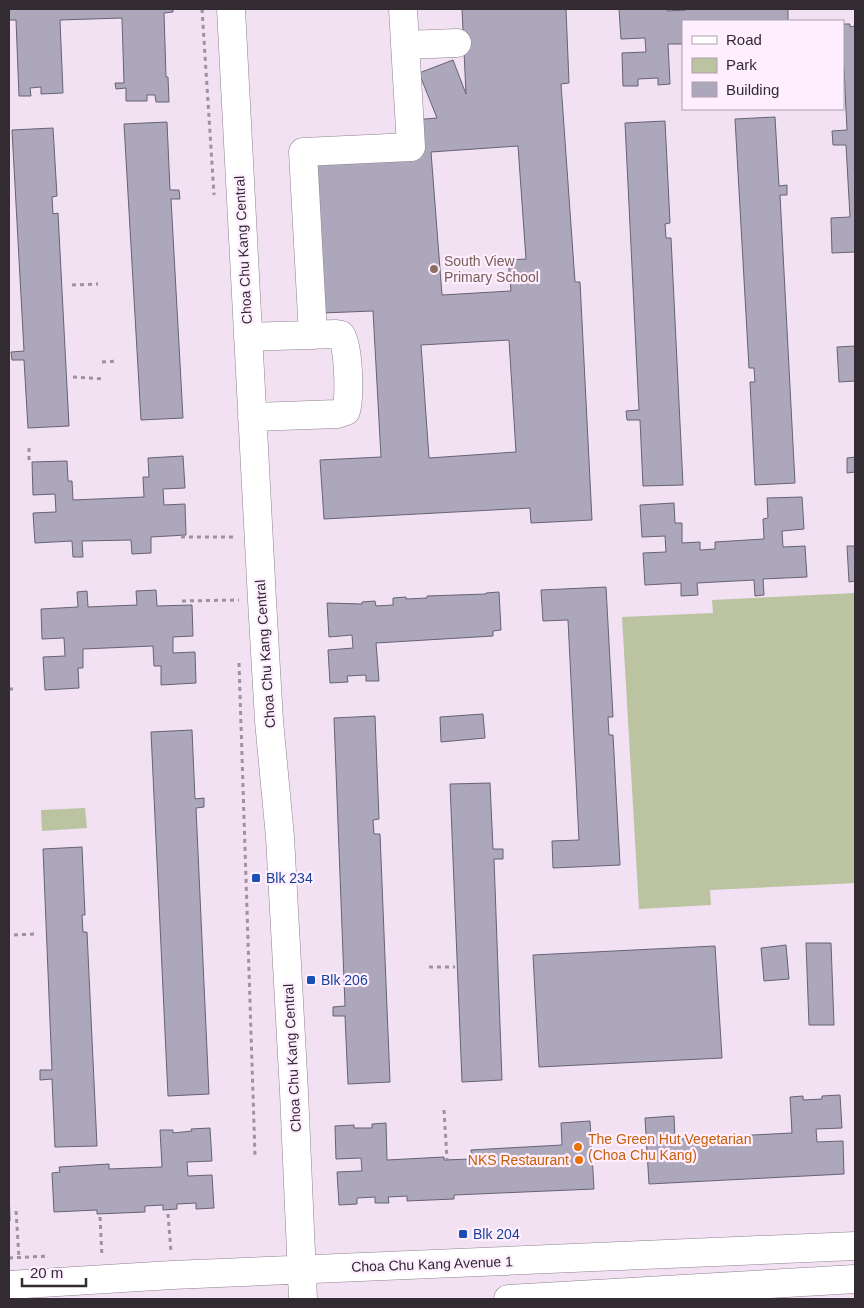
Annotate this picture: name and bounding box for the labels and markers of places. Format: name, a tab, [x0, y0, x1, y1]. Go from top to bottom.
place label: South View Primary School	[444, 253, 539, 285]
marker: South View Primary School	[428, 263, 440, 275]
place label: Blk 234	[266, 870, 313, 886]
marker: Blk 234	[250, 872, 262, 884]
place label: Blk 206	[321, 972, 368, 988]
marker: Blk 206	[305, 974, 317, 986]
place label: The Green Hut Vegetarian (Choa Chu Kang)	[588, 1131, 751, 1163]
marker: The Green Hut Vegetarian (Choa Chu Kang)	[572, 1141, 584, 1153]
place label: NKS Restaurant	[468, 1152, 569, 1168]
marker: NKS Restaurant	[573, 1154, 585, 1166]
place label: Blk 204	[473, 1226, 520, 1242]
marker: Blk 204	[457, 1228, 469, 1240]

